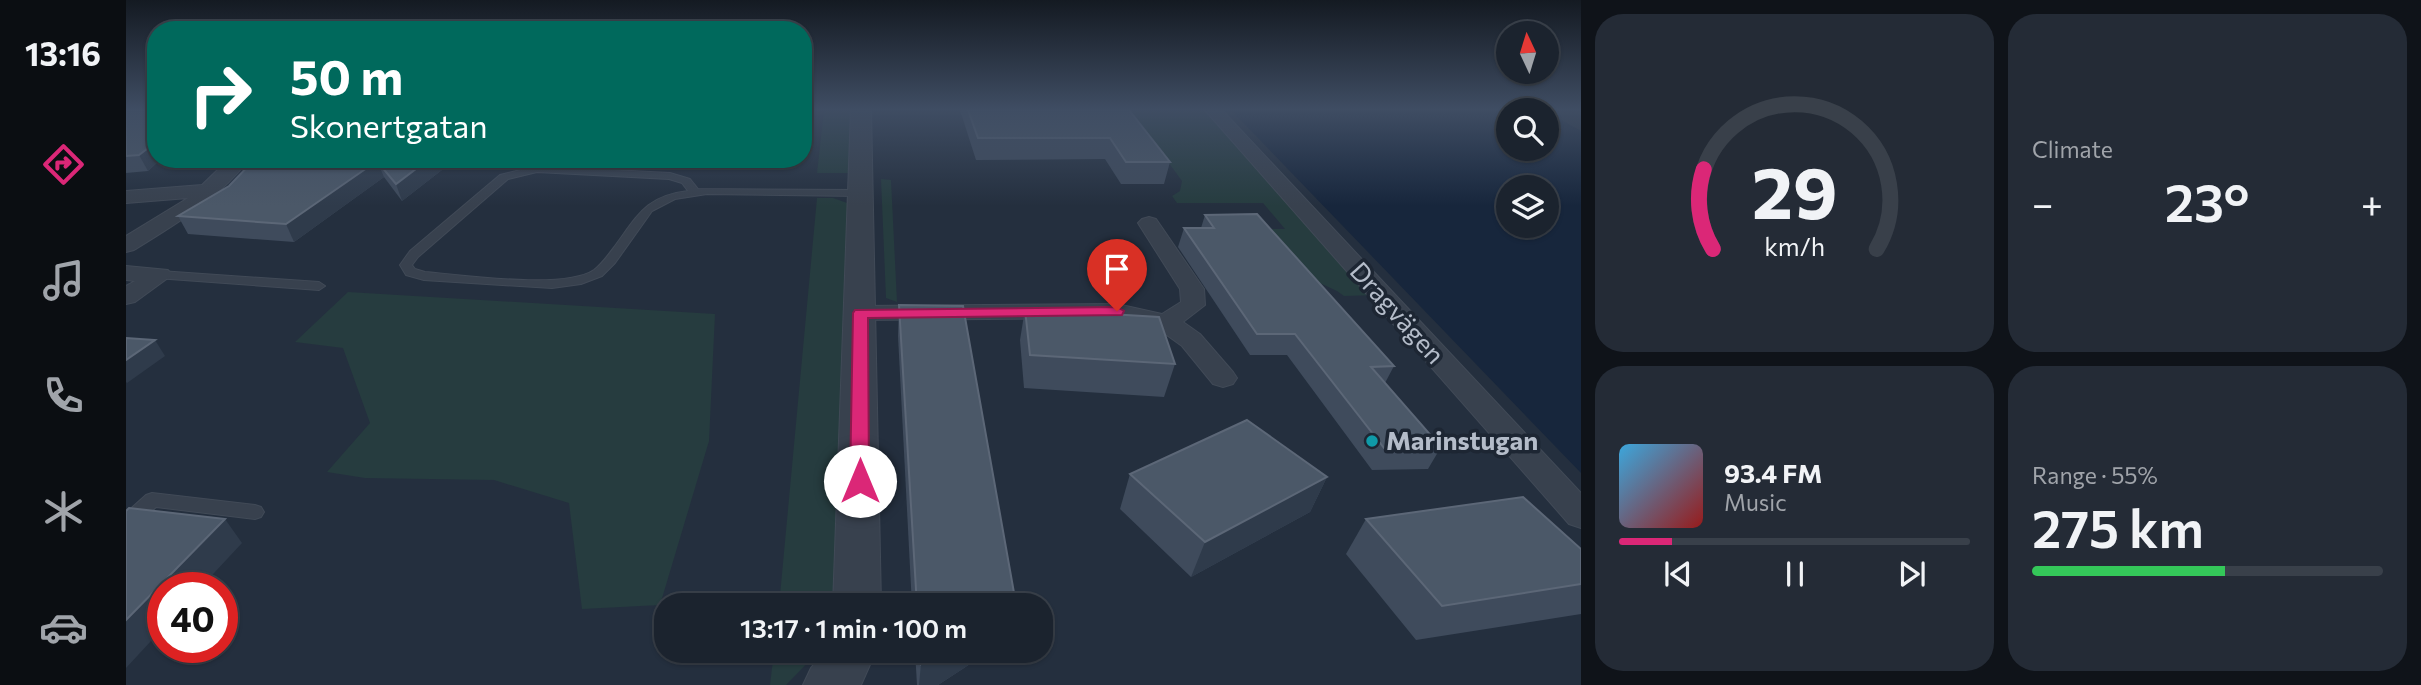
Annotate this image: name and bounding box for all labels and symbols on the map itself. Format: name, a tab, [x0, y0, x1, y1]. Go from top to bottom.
north arrow	[1496, 21, 1559, 84]
pin	[1087, 239, 1147, 311]
street label: Dragvägen	[1344, 255, 1452, 369]
place label: Marinstugan	[1386, 424, 1538, 455]
marker: Marinstugan	[1364, 433, 1380, 449]
position arrow	[823, 444, 897, 518]
speed limit sign: 40	[147, 572, 238, 663]

